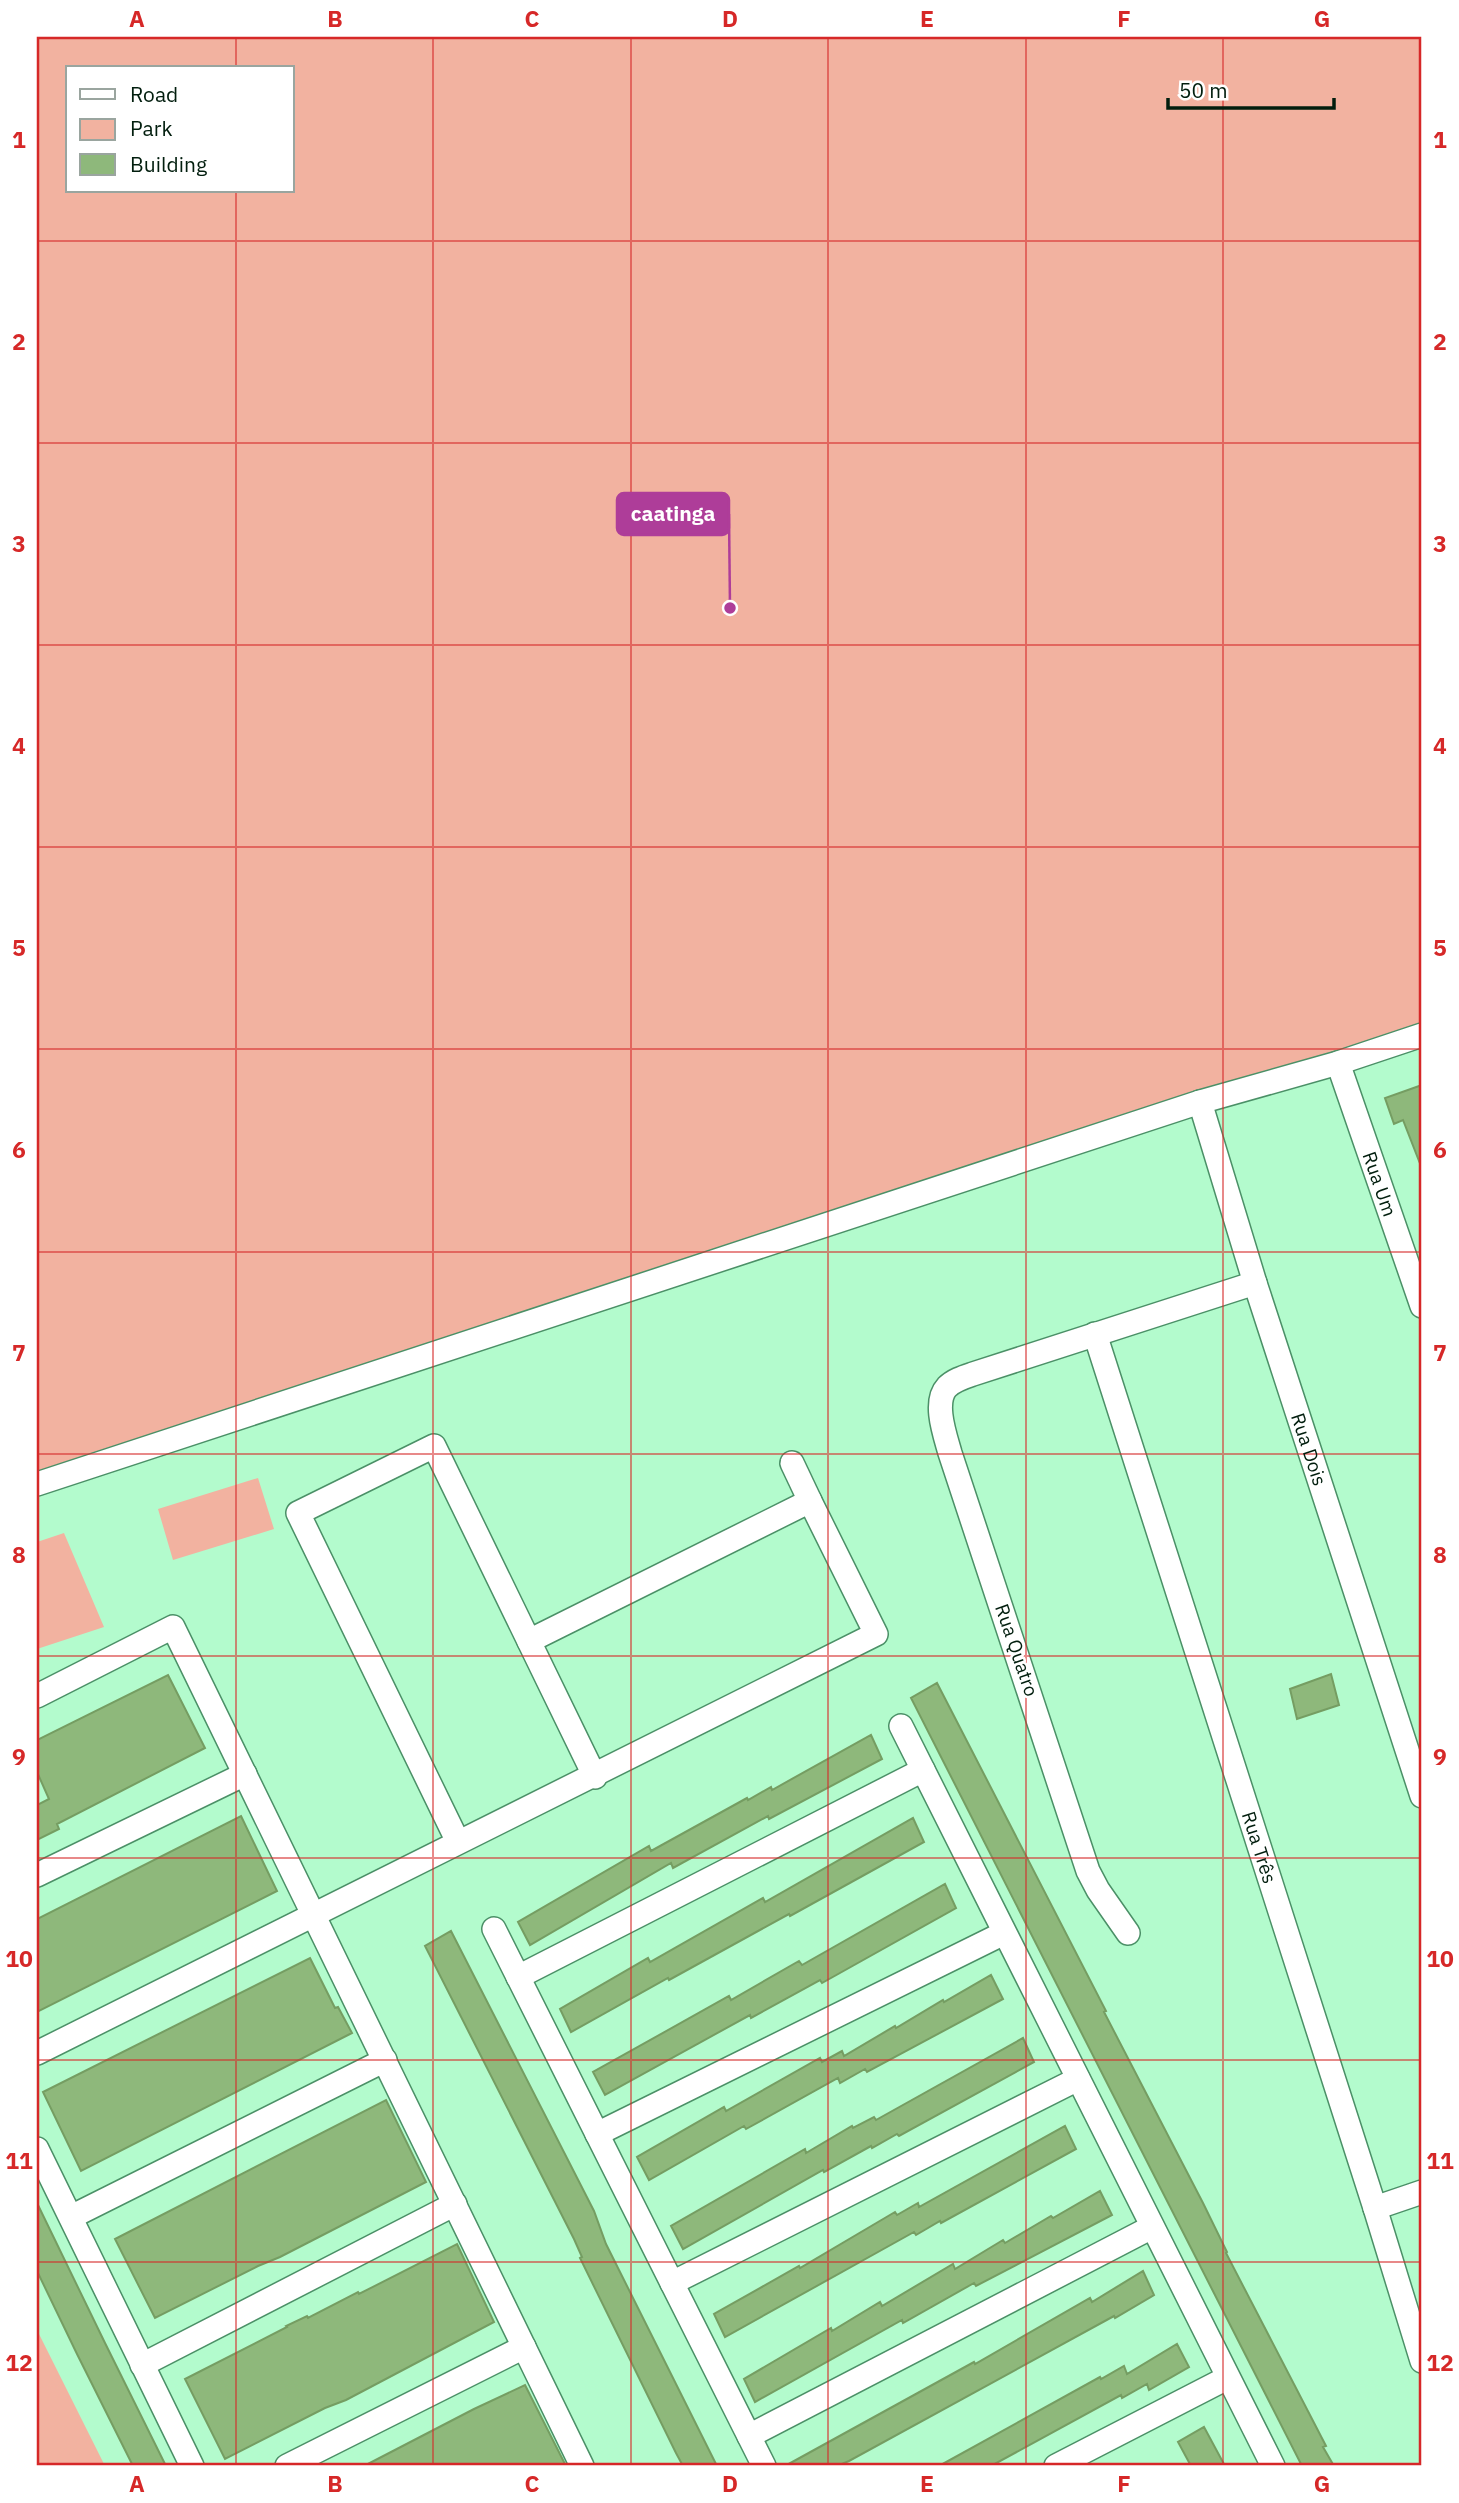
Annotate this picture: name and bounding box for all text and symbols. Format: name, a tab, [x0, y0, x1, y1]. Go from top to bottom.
text: A	[129, 3, 145, 33]
text: B	[327, 3, 343, 33]
text: C	[525, 3, 540, 33]
text: D	[722, 3, 738, 33]
text: E	[920, 3, 934, 33]
text: F	[1117, 3, 1131, 33]
text: G	[1314, 3, 1330, 33]
legend	[66, 66, 294, 192]
scale bar	[1168, 66, 1335, 110]
text: 50 m	[1179, 76, 1228, 104]
text: Road	[130, 80, 178, 108]
text: Park	[130, 114, 173, 142]
text: 1	[12, 124, 26, 154]
text: 1	[1433, 124, 1447, 154]
text: Building	[130, 150, 207, 178]
text: 2	[12, 326, 26, 356]
text: 2	[1433, 326, 1447, 356]
callout: caatinga	[617, 493, 729, 535]
text: caatinga	[631, 499, 715, 527]
text: 3	[12, 528, 26, 558]
text: 3	[1433, 528, 1447, 558]
text: 4	[12, 730, 26, 760]
text: 4	[1433, 730, 1447, 760]
text: 5	[12, 932, 26, 962]
text: 5	[1433, 932, 1447, 962]
text: 6	[12, 1134, 26, 1164]
text: 6	[1433, 1134, 1447, 1164]
street label: Rua Um	[1358, 1148, 1402, 1220]
text: 7	[12, 1337, 26, 1367]
text: 7	[1433, 1337, 1447, 1367]
street label: Rua Dois	[1286, 1410, 1332, 1489]
text: 8	[12, 1539, 26, 1569]
text: 8	[1433, 1539, 1447, 1569]
street label: Rua Quatro	[990, 1601, 1044, 1699]
text: 9	[12, 1741, 26, 1771]
text: 9	[1433, 1741, 1447, 1771]
street label: Rua Três	[1237, 1808, 1282, 1886]
text: 10	[5, 1943, 33, 1973]
text: 10	[1426, 1943, 1454, 1973]
text: 11	[5, 2145, 33, 2175]
text: 11	[1426, 2145, 1454, 2175]
text: 12	[5, 2347, 33, 2377]
text: 12	[1426, 2347, 1454, 2377]
text: A	[129, 2468, 145, 2498]
text: B	[327, 2468, 343, 2498]
text: C	[525, 2468, 540, 2498]
text: D	[722, 2468, 738, 2498]
text: E	[920, 2468, 934, 2498]
text: F	[1117, 2468, 1131, 2498]
text: G	[1314, 2468, 1330, 2498]

